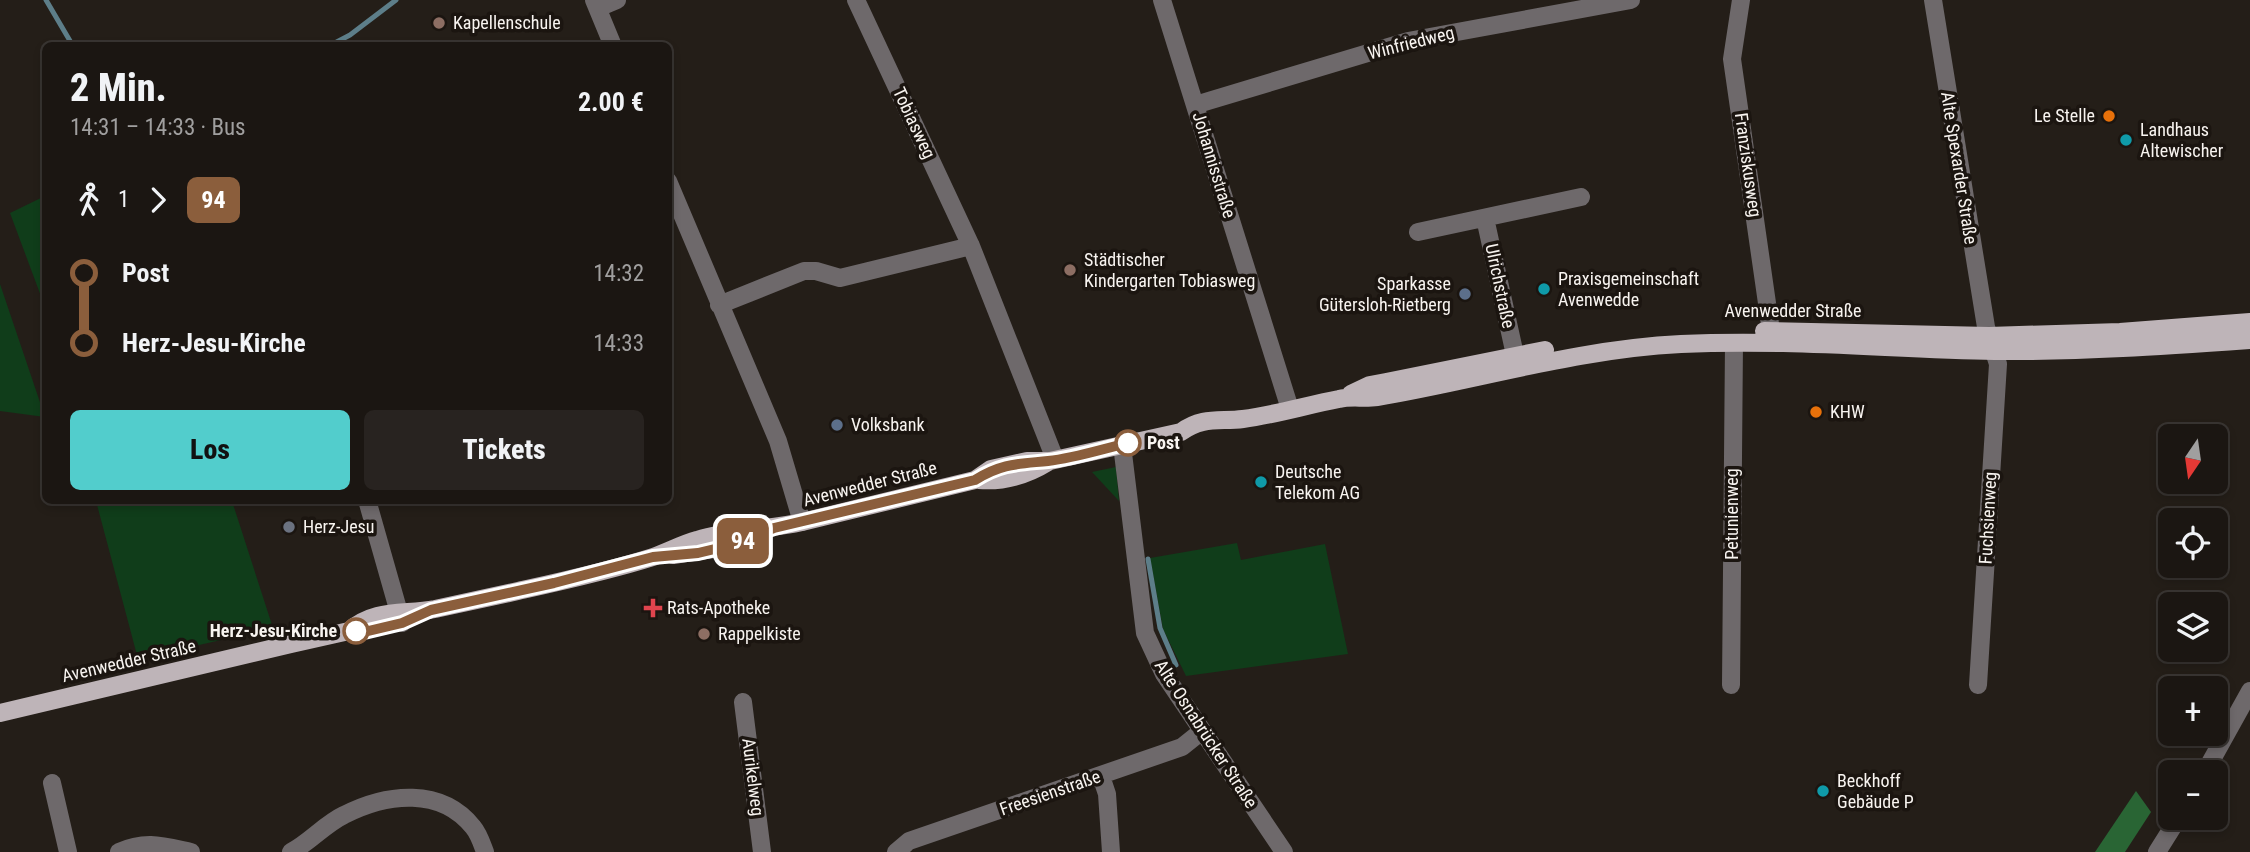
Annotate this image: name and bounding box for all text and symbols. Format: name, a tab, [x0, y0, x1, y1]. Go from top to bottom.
place label: Kapellenschule	[453, 12, 561, 33]
marker: Kapellenschule	[431, 15, 447, 31]
street label: Winfriedweg	[1366, 22, 1456, 63]
text: 2 Min.	[70, 66, 167, 110]
street label: Tobiasweg	[889, 84, 940, 162]
text: 2.00 €	[578, 87, 644, 117]
street label: Alte Spexarder Straße	[1937, 90, 1982, 246]
place label: Le Stelle	[2034, 105, 2095, 126]
marker: Le Stelle	[2101, 108, 2117, 124]
street label: Johannisstraße	[1188, 109, 1241, 220]
street label: Franziskusweg	[1731, 111, 1766, 218]
text: 14:31 – 14:33 · Bus	[70, 114, 246, 141]
place label: Landhaus Altewischer	[2140, 119, 2224, 161]
marker: Landhaus Altewischer	[2118, 132, 2134, 148]
icon: walk	[70, 181, 108, 219]
icon: forward	[139, 181, 177, 219]
text: 1	[118, 186, 129, 213]
text: 94	[201, 186, 226, 214]
street label: Ulrichstraße	[1481, 242, 1520, 330]
place label: Städtischer Kindergarten Tobiasweg	[1084, 249, 1255, 291]
text: Post	[122, 258, 169, 288]
text: 14:32	[593, 260, 644, 287]
marker: Städtischer Kindergarten Tobiasweg	[1062, 262, 1078, 278]
place label: Praxisgemeinschaft Avenwedde	[1558, 268, 1699, 310]
place label: Sparkasse Gütersloh-Rietberg	[1319, 273, 1451, 315]
marker: Praxisgemeinschaft Avenwedde	[1536, 281, 1552, 297]
marker: Sparkasse Gütersloh-Rietberg	[1457, 286, 1473, 302]
street label: Avenwedder Straße	[1725, 300, 1861, 321]
text: Herz-Jesu-Kirche	[122, 328, 306, 358]
text: 14:33	[593, 330, 644, 357]
place label: KHW	[1830, 401, 1865, 422]
marker: KHW	[1808, 404, 1824, 420]
button: Los	[70, 410, 350, 490]
button: Tickets	[364, 410, 644, 490]
place label: Volksbank	[851, 414, 925, 435]
marker: Volksbank	[829, 417, 845, 433]
north arrow	[2158, 424, 2228, 494]
map controls	[2158, 424, 2228, 830]
marker: Post	[1115, 430, 1141, 456]
place label: Post	[1147, 432, 1180, 453]
street label: Avenwedder Straße	[801, 457, 939, 510]
place label: Deutsche Telekom AG	[1275, 461, 1360, 503]
street label: Petunienweg	[1721, 468, 1742, 560]
street label: Fuchsienweg	[1975, 471, 2000, 565]
marker: Deutsche Telekom AG	[1253, 474, 1269, 490]
button: locate	[2158, 508, 2228, 578]
place label: Herz-Jesu	[303, 516, 375, 537]
line badge: 94	[712, 518, 774, 564]
marker: Herz-Jesu	[281, 519, 297, 535]
text: 94	[731, 527, 755, 555]
button: layers	[2158, 592, 2228, 662]
place label: Rats-Apotheke	[667, 597, 770, 618]
marker: Rats-Apotheke	[645, 600, 661, 616]
marker: Herz-Jesu-Kirche	[343, 618, 369, 644]
place label: Herz-Jesu-Kirche	[210, 620, 337, 641]
place label: Rappelkiste	[718, 623, 801, 644]
marker: Rappelkiste	[696, 626, 712, 642]
street label: Avenwedder Straße	[60, 635, 198, 686]
street label: Alte Osnabrücker Straße	[1151, 656, 1262, 812]
button: +	[2158, 676, 2228, 746]
street label: Aurikelweg	[738, 737, 769, 817]
button: −	[2158, 760, 2228, 830]
street label: Freesienstraße	[997, 765, 1103, 820]
place label: Beckhoff Gebäude P	[1837, 770, 1914, 812]
marker: Beckhoff Gebäude P	[1815, 783, 1831, 799]

